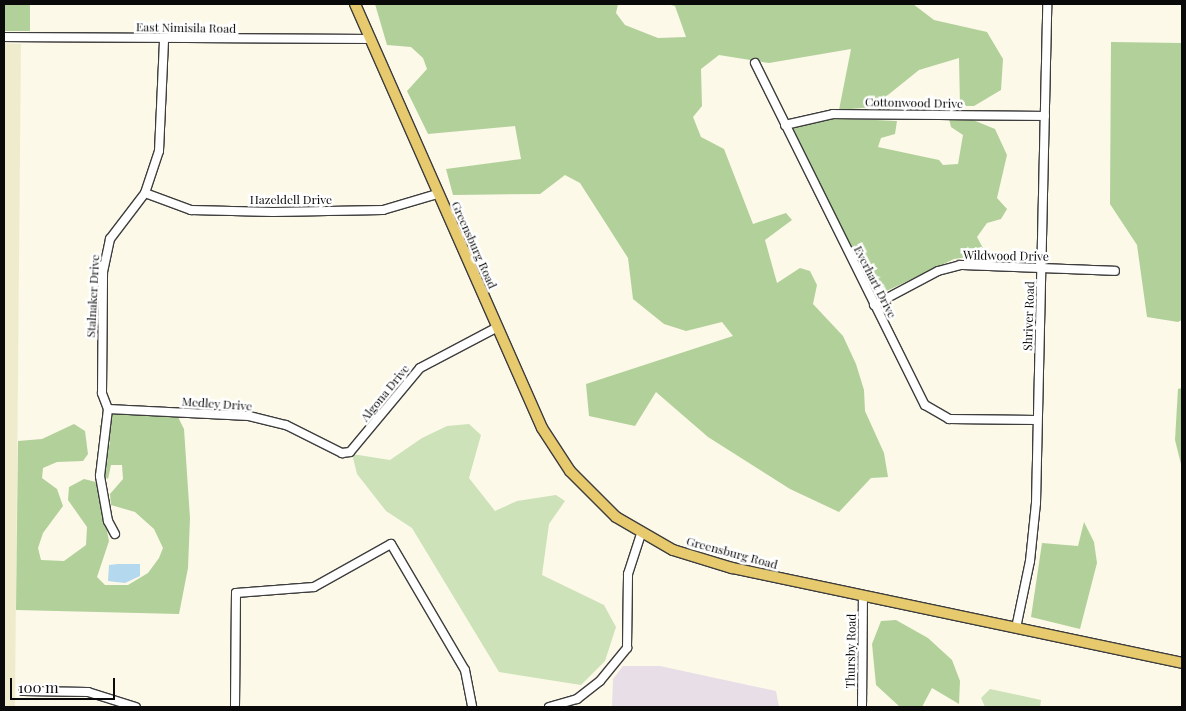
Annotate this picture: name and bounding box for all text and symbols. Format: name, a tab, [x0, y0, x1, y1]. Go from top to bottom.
street label: East Nimisila Road	[136, 20, 236, 36]
street label: Cottonwood Drive	[865, 95, 963, 111]
street label: Hazeldell Drive	[250, 193, 332, 207]
street label: Greensburg Road	[448, 199, 500, 291]
street label: Everhart Drive	[851, 243, 899, 321]
street label: Wildwood Drive	[963, 248, 1049, 264]
street label: Stalnaker Drive	[84, 254, 102, 338]
street label: Shriver Road	[1021, 281, 1037, 351]
street label: Algona Drive	[358, 362, 412, 424]
street label: Medley Drive	[181, 394, 253, 414]
street label: Greensburg Road	[685, 534, 779, 572]
street label: Thursby Road	[843, 613, 859, 689]
scale bar	[12, 668, 118, 700]
text: 100 m	[18, 677, 59, 697]

